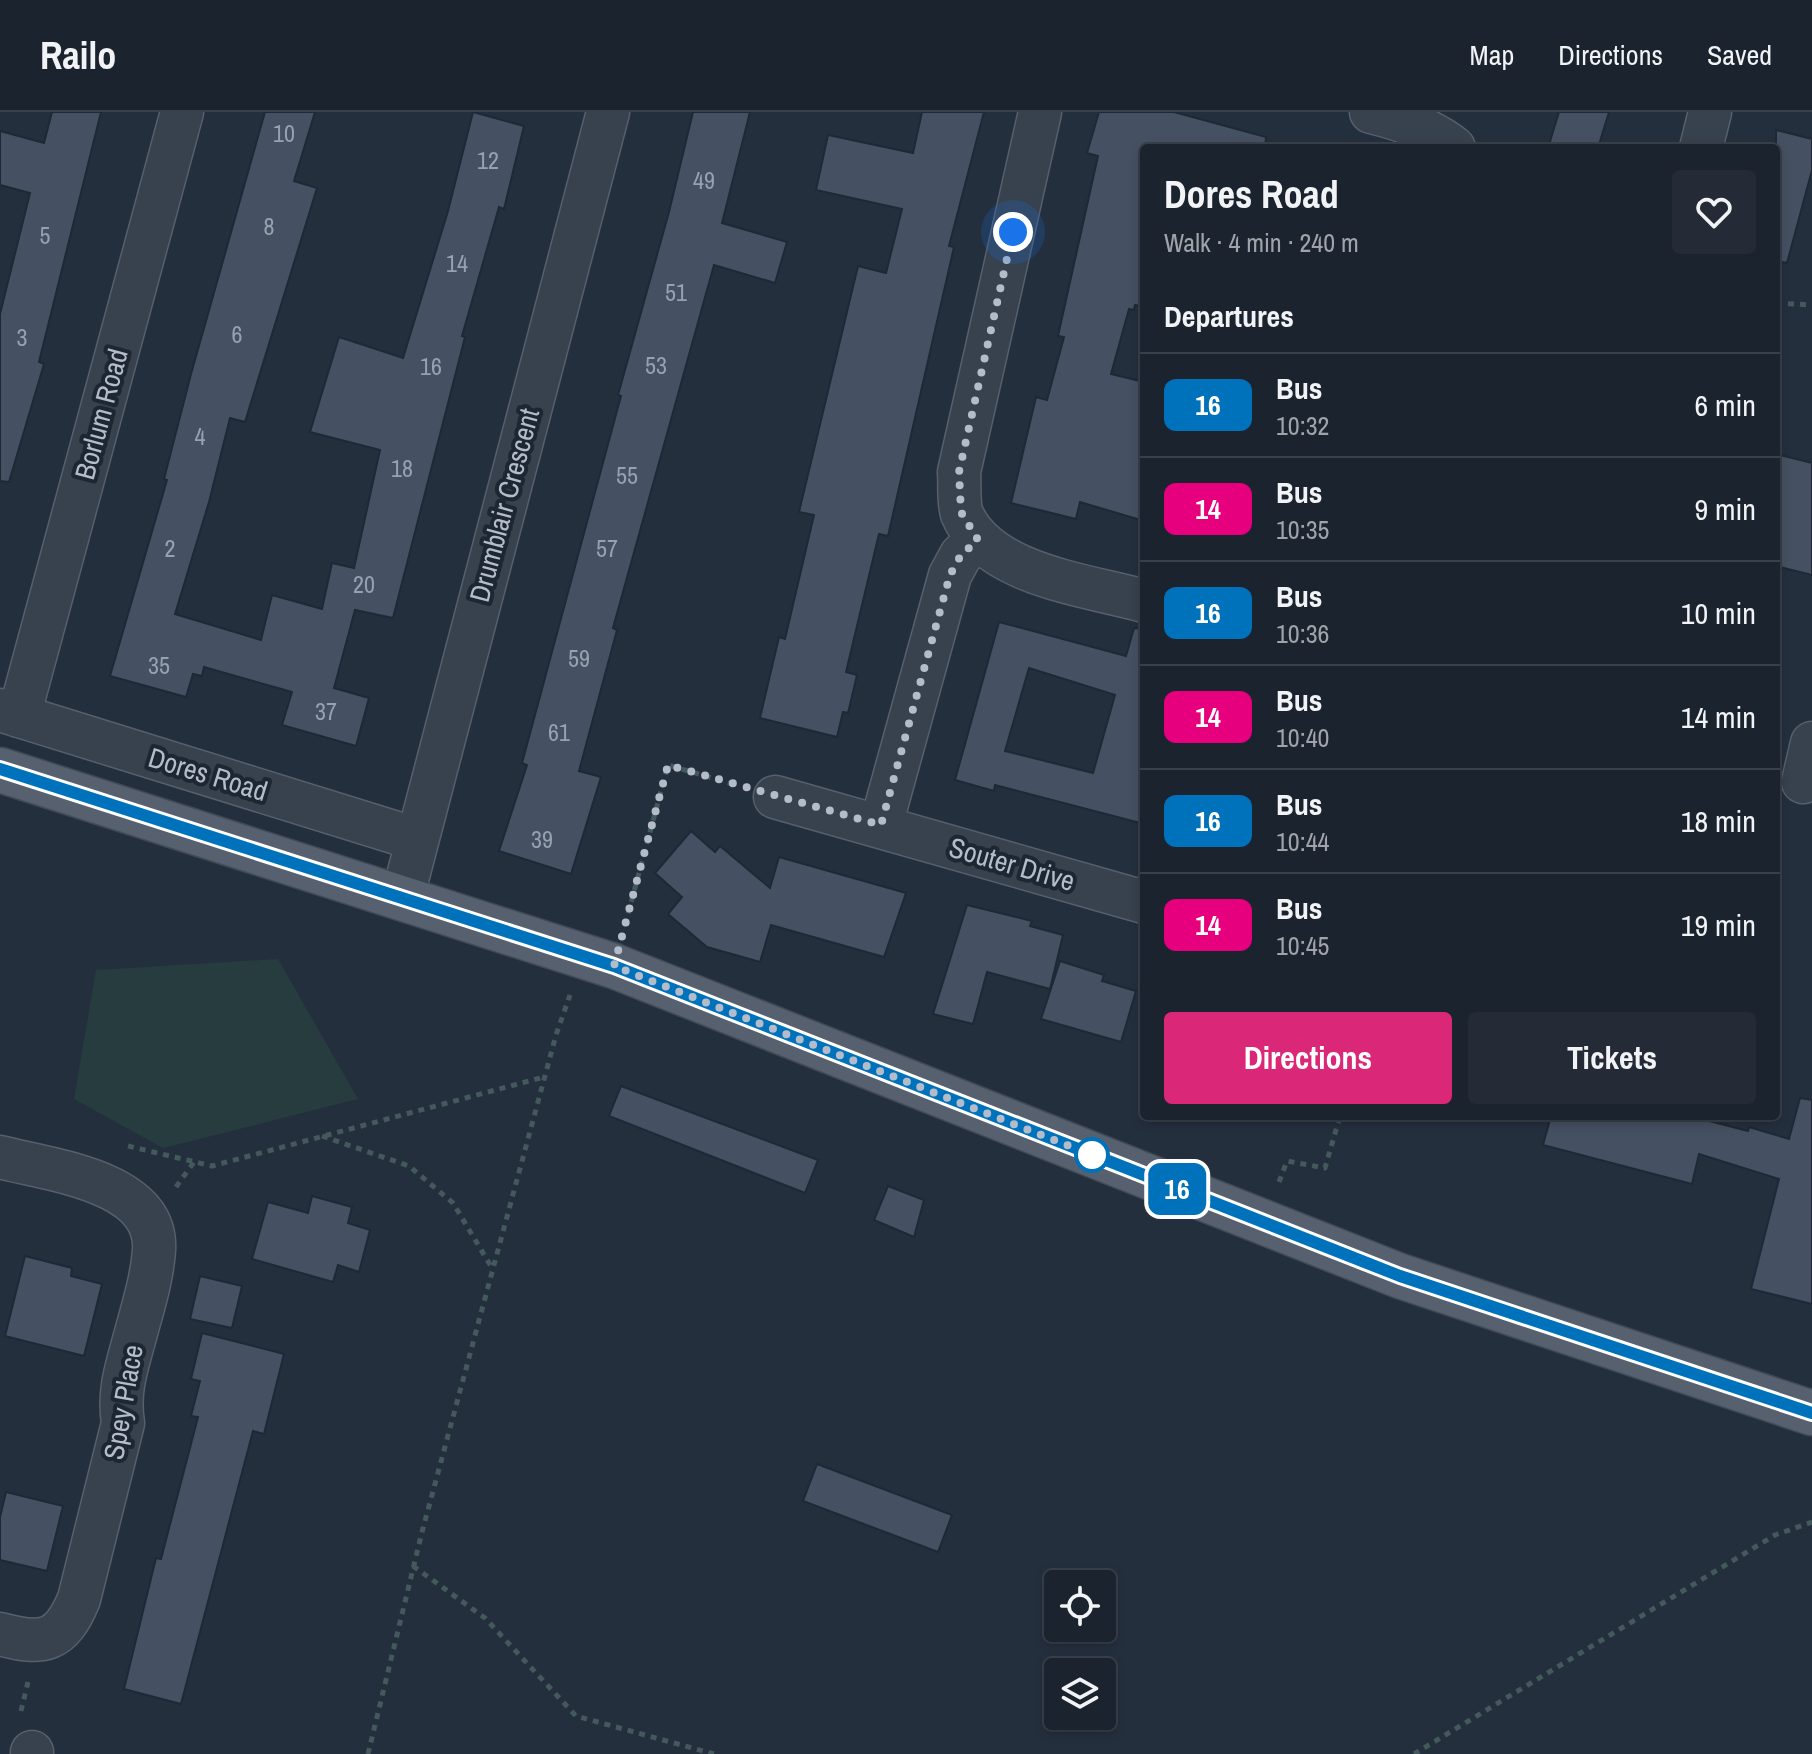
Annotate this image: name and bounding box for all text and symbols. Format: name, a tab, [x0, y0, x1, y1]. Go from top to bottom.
text: Railo	[40, 30, 116, 81]
text: Map	[1470, 36, 1514, 74]
text: Directions	[1558, 36, 1663, 74]
text: Saved	[1707, 36, 1772, 74]
house number: 10	[273, 117, 295, 149]
house number: 12	[477, 144, 499, 176]
house number: 49	[693, 164, 715, 196]
text: Dores Road	[1164, 169, 1339, 220]
button: heart	[1672, 170, 1756, 254]
house number: 8	[264, 210, 274, 242]
your location	[993, 212, 1033, 252]
house number: 5	[40, 219, 51, 251]
text: Walk · 4 min · 240 m	[1164, 225, 1359, 260]
house number: 14	[446, 247, 468, 279]
house number: 51	[665, 276, 687, 308]
text: Departures	[1164, 296, 1294, 336]
house number: 6	[232, 318, 242, 350]
house number: 3	[17, 321, 27, 353]
street label: Borlum Road	[65, 344, 137, 484]
house number: 53	[645, 349, 667, 381]
house number: 16	[420, 350, 442, 382]
text: Bus	[1276, 368, 1322, 408]
text: 6 min	[1694, 385, 1756, 425]
text: 16	[1195, 386, 1221, 424]
street label: Drumblair Crescent	[460, 404, 548, 606]
text: 10:32	[1276, 408, 1329, 443]
house number: 4	[195, 420, 206, 452]
house number: 18	[391, 452, 413, 484]
house number: 55	[616, 459, 638, 491]
text: Bus	[1276, 472, 1322, 512]
text: 9 min	[1694, 489, 1756, 529]
text: 14	[1195, 490, 1221, 528]
text: 10:35	[1276, 512, 1329, 547]
house number: 2	[165, 532, 175, 564]
house number: 57	[596, 532, 618, 564]
house number: 20	[353, 568, 375, 600]
text: Bus	[1276, 576, 1322, 616]
text: 10 min	[1681, 593, 1756, 633]
text: 16	[1195, 594, 1221, 632]
text: 10:36	[1276, 616, 1329, 651]
house number: 59	[568, 642, 590, 674]
house number: 35	[148, 649, 170, 681]
text: Bus	[1276, 680, 1322, 720]
house number: 37	[315, 695, 337, 727]
text: 14 min	[1681, 697, 1756, 737]
text: 14	[1195, 698, 1221, 736]
house number: 61	[548, 716, 570, 748]
text: 10:40	[1276, 720, 1329, 755]
street label: Dores Road	[144, 738, 272, 810]
text: Bus	[1276, 784, 1322, 824]
text: 18 min	[1681, 801, 1756, 841]
text: 16	[1195, 802, 1221, 840]
house number: 39	[531, 823, 553, 855]
text: 10:44	[1276, 824, 1329, 859]
street label: Souter Drive	[945, 828, 1079, 900]
text: Bus	[1276, 888, 1322, 928]
text: 19 min	[1681, 905, 1756, 945]
text: 14	[1195, 906, 1221, 944]
text: 10:45	[1276, 928, 1329, 963]
button: Directions	[1164, 1012, 1452, 1104]
button: Tickets	[1468, 1012, 1756, 1104]
unlabelled marker	[1075, 1138, 1109, 1172]
line badge: 16	[1141, 1163, 1213, 1215]
text: 16	[1164, 1170, 1190, 1208]
street label: Spey Place	[94, 1342, 152, 1462]
map controls	[1044, 1570, 1116, 1730]
button: locate	[1044, 1570, 1116, 1642]
button: layers	[1044, 1658, 1116, 1730]

